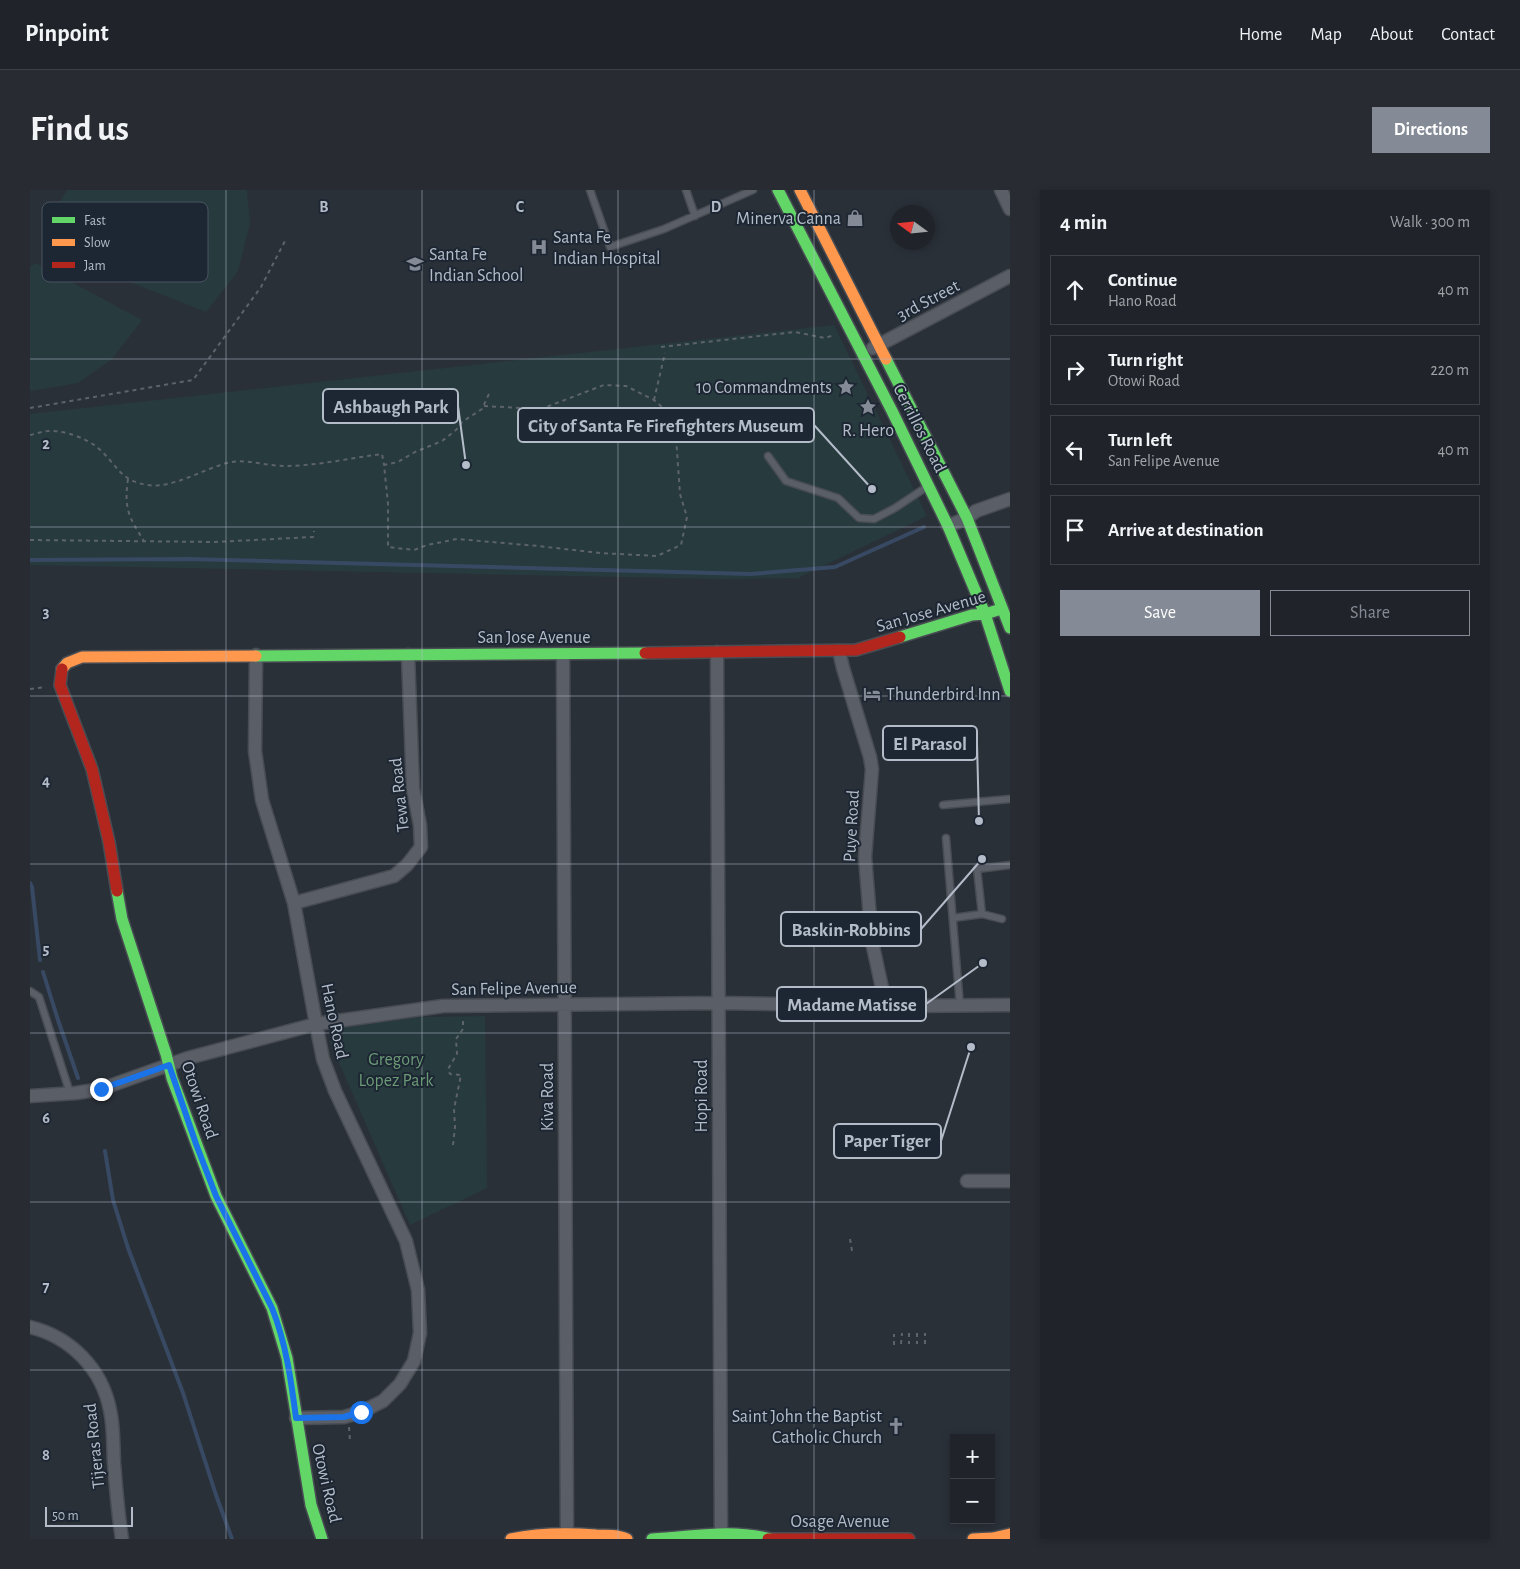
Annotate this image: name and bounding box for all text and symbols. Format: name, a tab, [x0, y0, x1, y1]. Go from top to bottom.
text: Pinpoint	[25, 22, 109, 46]
text: Home	[1239, 26, 1282, 44]
text: Map	[1310, 26, 1342, 44]
text: About	[1370, 26, 1413, 44]
text: Contact	[1441, 26, 1495, 44]
button: Directions	[1372, 107, 1490, 153]
text: Find us	[30, 112, 129, 147]
text: B	[319, 199, 329, 215]
text: C	[516, 199, 525, 215]
text: D	[711, 199, 722, 215]
legend	[42, 202, 208, 282]
north arrow	[890, 205, 935, 250]
shop icon: Minerva Canna	[845, 208, 865, 228]
place label: Minerva Canna	[736, 210, 841, 228]
text: 4 min	[1060, 212, 1107, 233]
text: Fast	[84, 214, 106, 228]
text: Walk · 300 m	[1390, 214, 1470, 230]
place label: Santa Fe Indian Hospital	[553, 229, 660, 268]
text: Slow	[84, 236, 111, 250]
hospital icon: Santa Fe Indian Hospital	[529, 237, 549, 257]
place label: Santa Fe Indian School	[429, 246, 524, 285]
school or university icon: Santa Fe Indian School	[405, 254, 425, 274]
text: Jam	[84, 259, 106, 273]
text: Continue	[1108, 271, 1177, 290]
icon: ahead	[1061, 276, 1089, 304]
street label: 3rd Street	[894, 277, 963, 325]
text: 40 m	[1437, 282, 1469, 298]
text: Hano Road	[1108, 293, 1176, 309]
text: Turn right	[1108, 351, 1183, 370]
icon: right	[1061, 356, 1089, 384]
text: 220 m	[1431, 362, 1469, 378]
text: Otowi Road	[1108, 373, 1180, 389]
place icon: 10 Commandments	[836, 377, 856, 397]
place label: 10 Commandments	[696, 379, 832, 397]
street label: Cerrillos Road	[889, 381, 949, 476]
callout: Ashbaugh Park	[323, 389, 458, 423]
place icon: R. Hero	[858, 397, 878, 417]
text: Ashbaugh Park	[333, 398, 449, 417]
callout: City of Santa Fe Firefighters Museum	[518, 408, 814, 442]
text: City of Santa Fe Firefighters Museum	[528, 417, 804, 436]
place label: R. Hero	[842, 422, 894, 440]
text: Turn left	[1108, 431, 1172, 450]
text: 2	[42, 436, 50, 452]
icon: left	[1061, 436, 1089, 464]
text: 40 m	[1437, 442, 1469, 458]
text: San Felipe Avenue	[1108, 453, 1220, 469]
icon: arrive	[1061, 516, 1089, 544]
text: Arrive at destination	[1108, 521, 1264, 540]
street label: San Jose Avenue	[874, 588, 988, 636]
button: Save	[1060, 590, 1260, 636]
button: Share	[1270, 590, 1470, 636]
text: 3	[43, 604, 50, 620]
street label: San Jose Avenue	[478, 629, 591, 647]
hotel icon: Thunderbird Inn	[862, 684, 882, 704]
place label: Thunderbird Inn	[886, 686, 1000, 704]
callout: El Parasol	[883, 726, 977, 760]
text: El Parasol	[893, 735, 967, 754]
street label: Tewa Road	[387, 757, 413, 833]
text: 4	[42, 773, 50, 789]
street label: Puye Road	[841, 789, 863, 863]
callout: Baskin-Robbins	[781, 912, 921, 946]
text: Baskin-Robbins	[791, 921, 911, 940]
text: 5	[43, 941, 50, 957]
street label: San Felipe Avenue	[451, 979, 577, 999]
street label: Hano Road	[317, 982, 351, 1061]
callout: Madame Matisse	[777, 987, 926, 1021]
text: Madame Matisse	[787, 996, 917, 1015]
park label: Gregory Lopez Park	[359, 1051, 434, 1090]
street label: Otowi Road	[177, 1059, 221, 1141]
street label: Hopi Road	[693, 1059, 711, 1133]
street label: Kiva Road	[539, 1063, 557, 1131]
route end	[90, 1078, 113, 1101]
text: 6	[42, 1110, 50, 1126]
callout: Paper Tiger	[834, 1124, 941, 1158]
text: Paper Tiger	[843, 1132, 931, 1151]
text: 7	[43, 1279, 50, 1295]
route start	[350, 1401, 373, 1424]
street label: Tijeras Road	[82, 1402, 108, 1489]
place label: Saint John the Baptist Catholic Church	[732, 1408, 882, 1447]
church icon: Saint John the Baptist Catholic Church	[886, 1416, 906, 1436]
map controls	[950, 1434, 995, 1524]
button: +	[950, 1434, 995, 1479]
street label: Otowi Road	[308, 1442, 344, 1525]
text: 8	[42, 1447, 50, 1463]
button: −	[950, 1479, 995, 1524]
scale bar	[45, 1504, 132, 1527]
text: 50 m	[52, 1509, 79, 1523]
street label: Osage Avenue	[791, 1513, 889, 1531]

